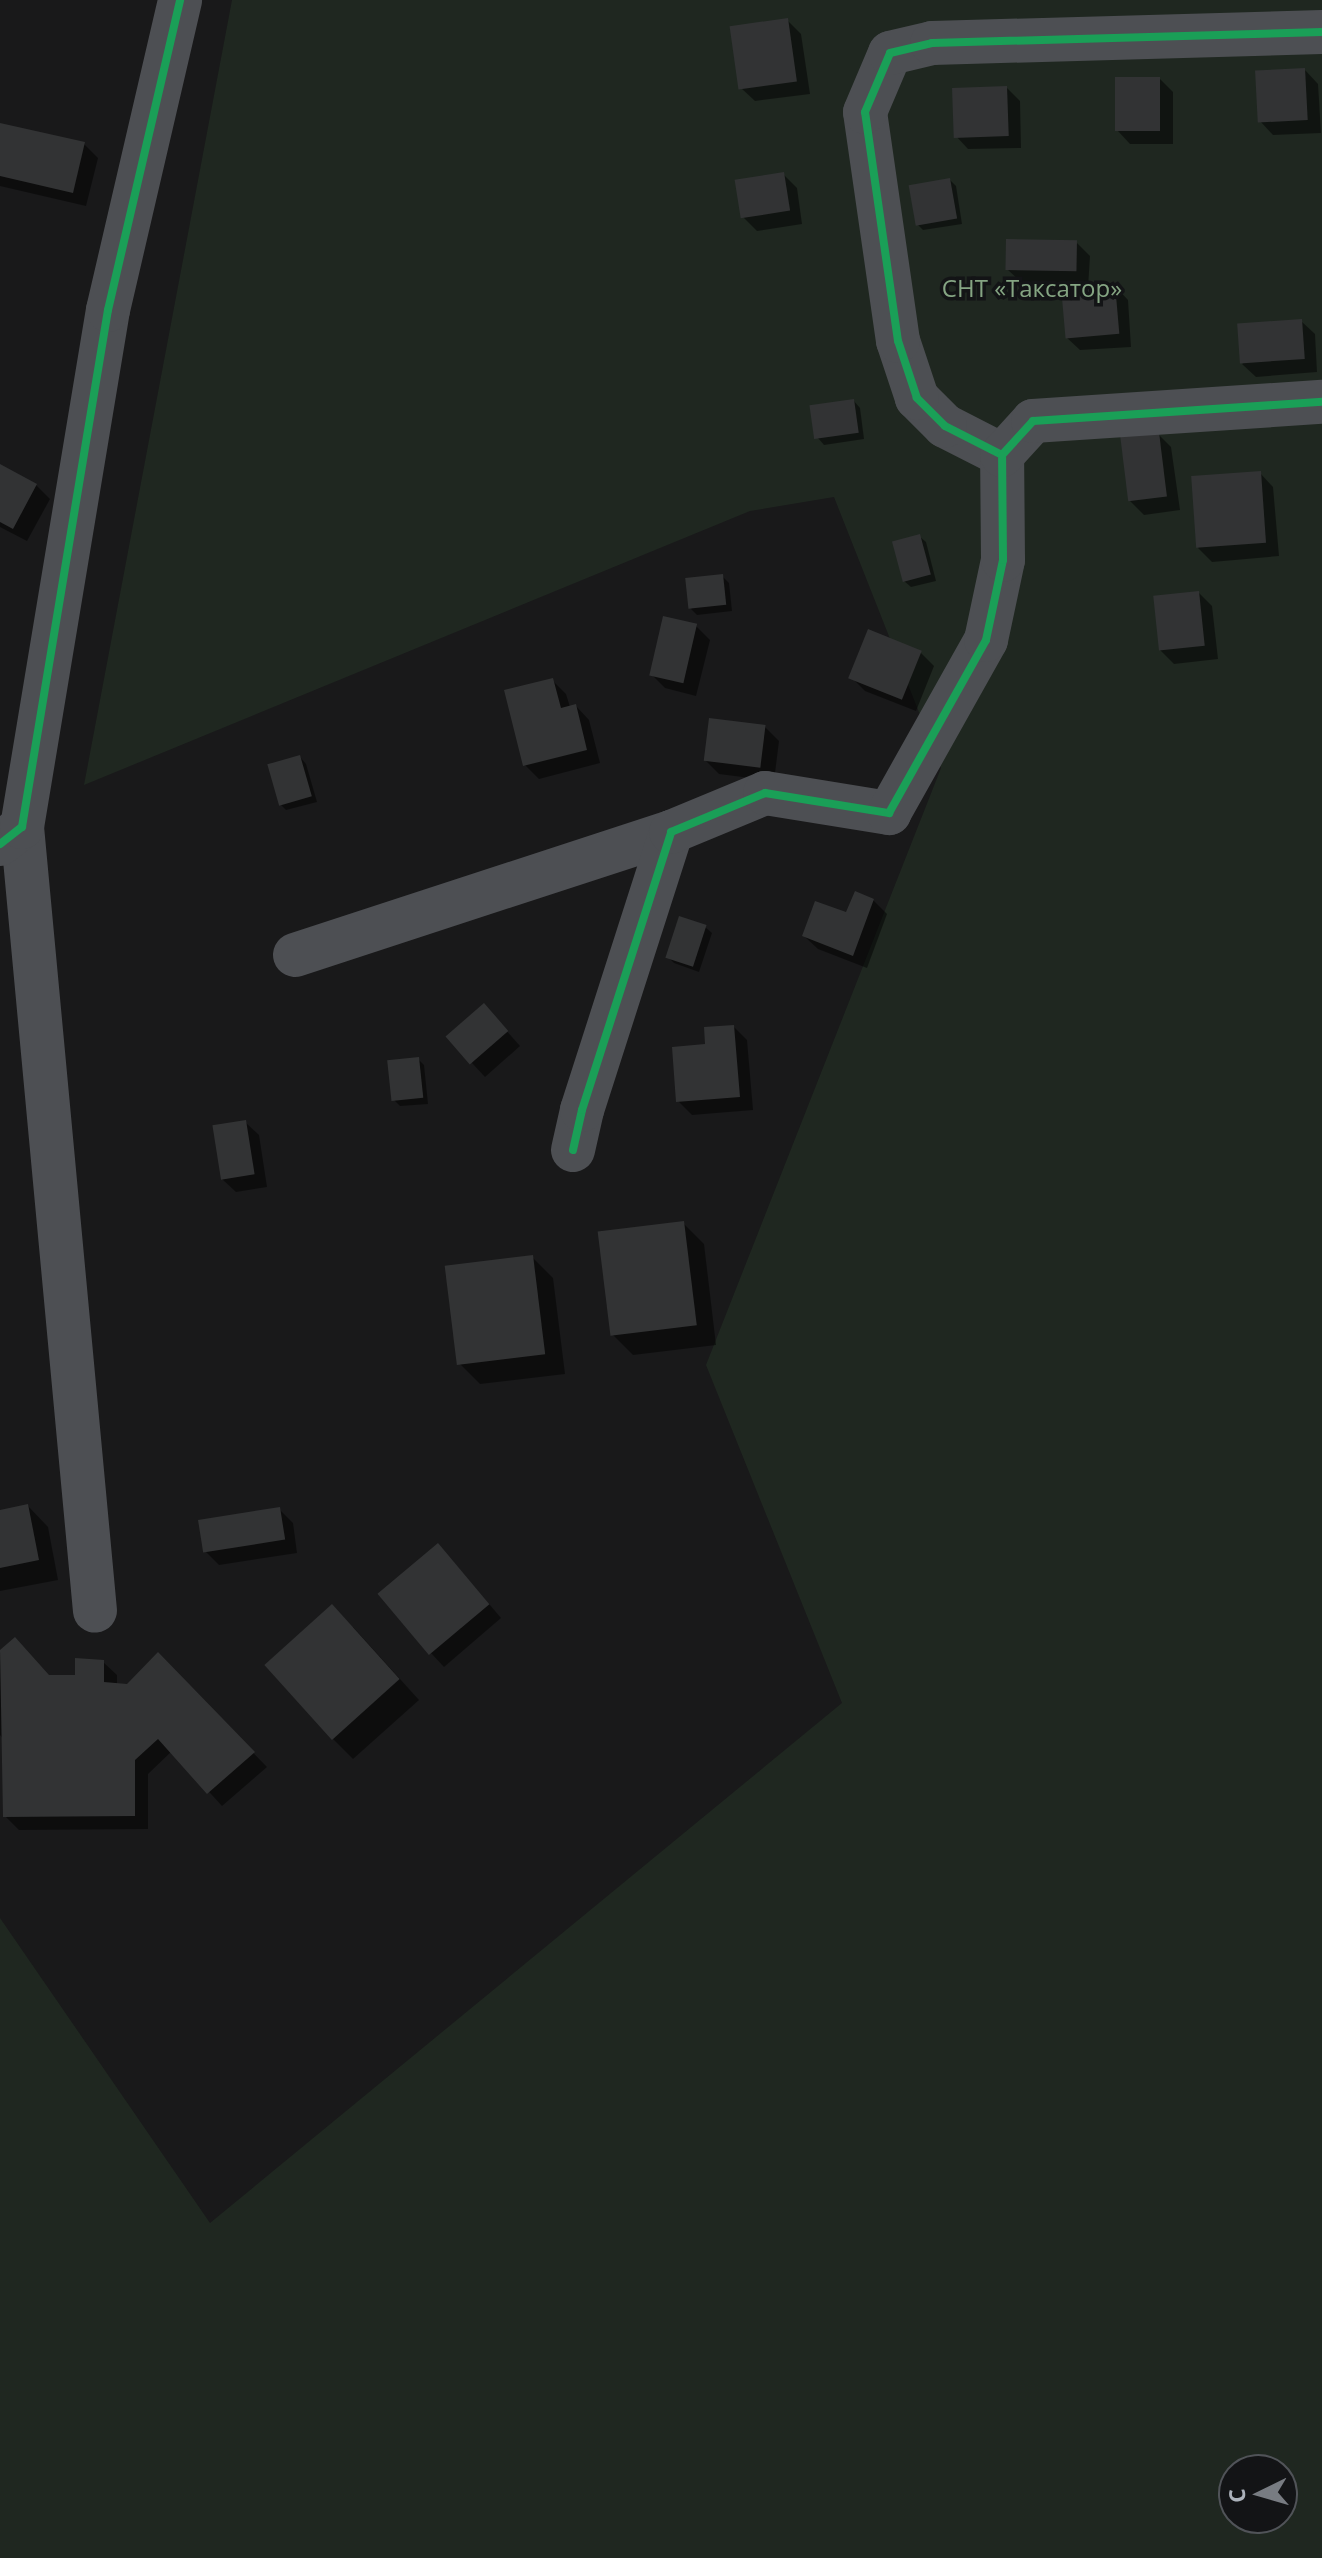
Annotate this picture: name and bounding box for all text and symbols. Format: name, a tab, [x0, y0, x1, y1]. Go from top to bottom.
park label: СНТ «Таксатор»	[942, 274, 1122, 302]
north arrow	[1218, 2454, 1298, 2534]
text: С	[1221, 2488, 1252, 2504]

